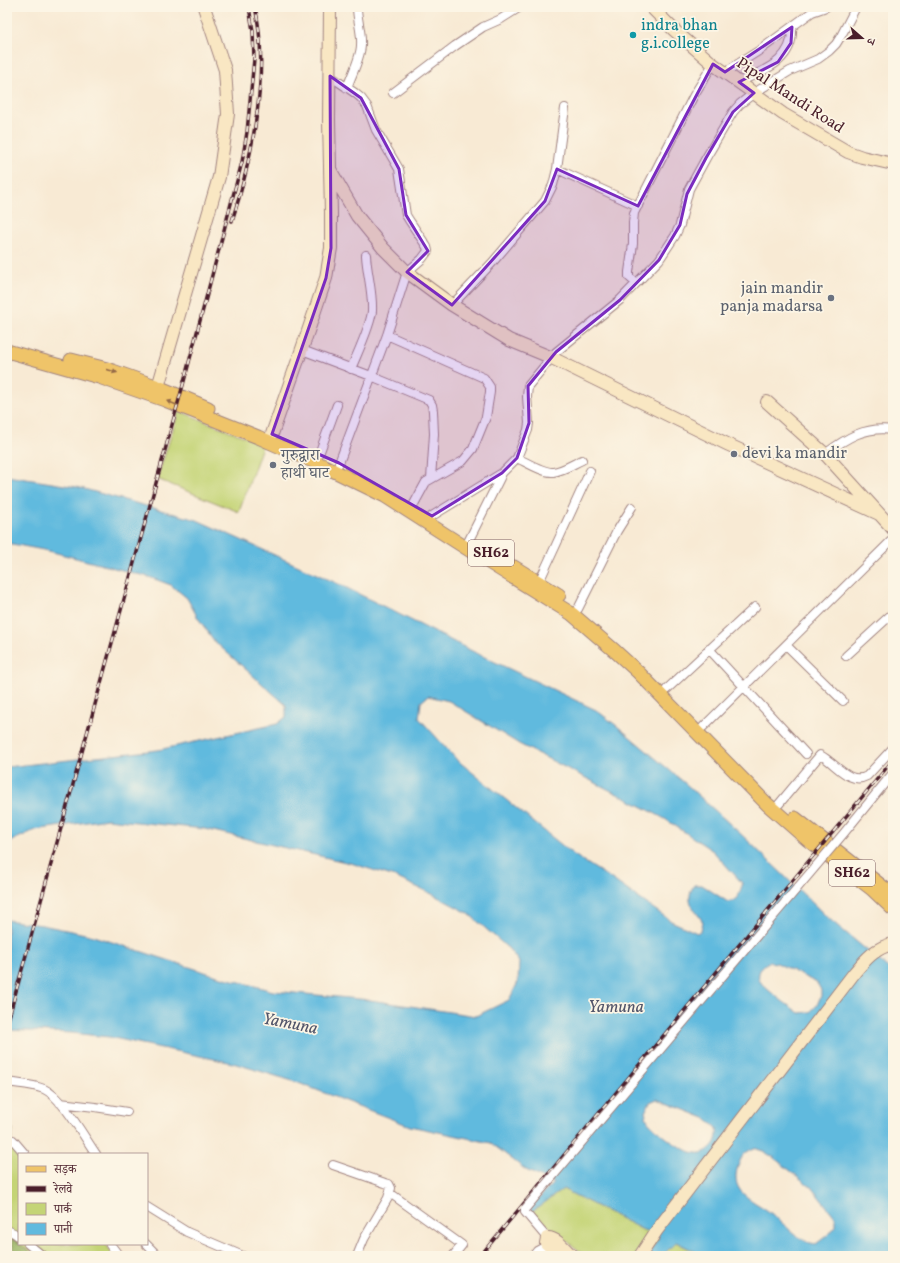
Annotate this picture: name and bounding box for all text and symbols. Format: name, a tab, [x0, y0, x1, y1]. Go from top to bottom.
place label: indra bhan g.i.college	[641, 15, 718, 55]
north arrow	[842, 18, 882, 58]
marker: indra bhan g.i.college	[628, 30, 638, 40]
text: उ	[862, 35, 878, 47]
street label: Pipal Mandi Road	[732, 53, 848, 139]
place label: jain mandir panja madarsa	[720, 278, 823, 318]
marker: jain mandir panja madarsa	[826, 293, 836, 303]
one-way arrow	[107, 368, 119, 374]
one-way arrow	[165, 399, 177, 405]
place label: devi ka mandir	[742, 443, 847, 465]
place label: गुरुद्वारा हाथी घाट	[280, 445, 331, 485]
marker: devi ka mandir	[729, 449, 739, 459]
marker: गुरुद्वारा हाथी घाट	[268, 460, 278, 470]
road number: SH62	[468, 540, 514, 566]
road number: SH62	[829, 860, 875, 886]
water label: Yamuna	[588, 996, 644, 1019]
water label: Yamuna	[261, 1007, 319, 1041]
legend	[18, 1153, 148, 1245]
text: सड़क	[53, 1162, 78, 1178]
text: रेलवे	[52, 1181, 73, 1198]
text: पार्क	[53, 1202, 73, 1218]
text: पानी	[53, 1221, 73, 1238]

